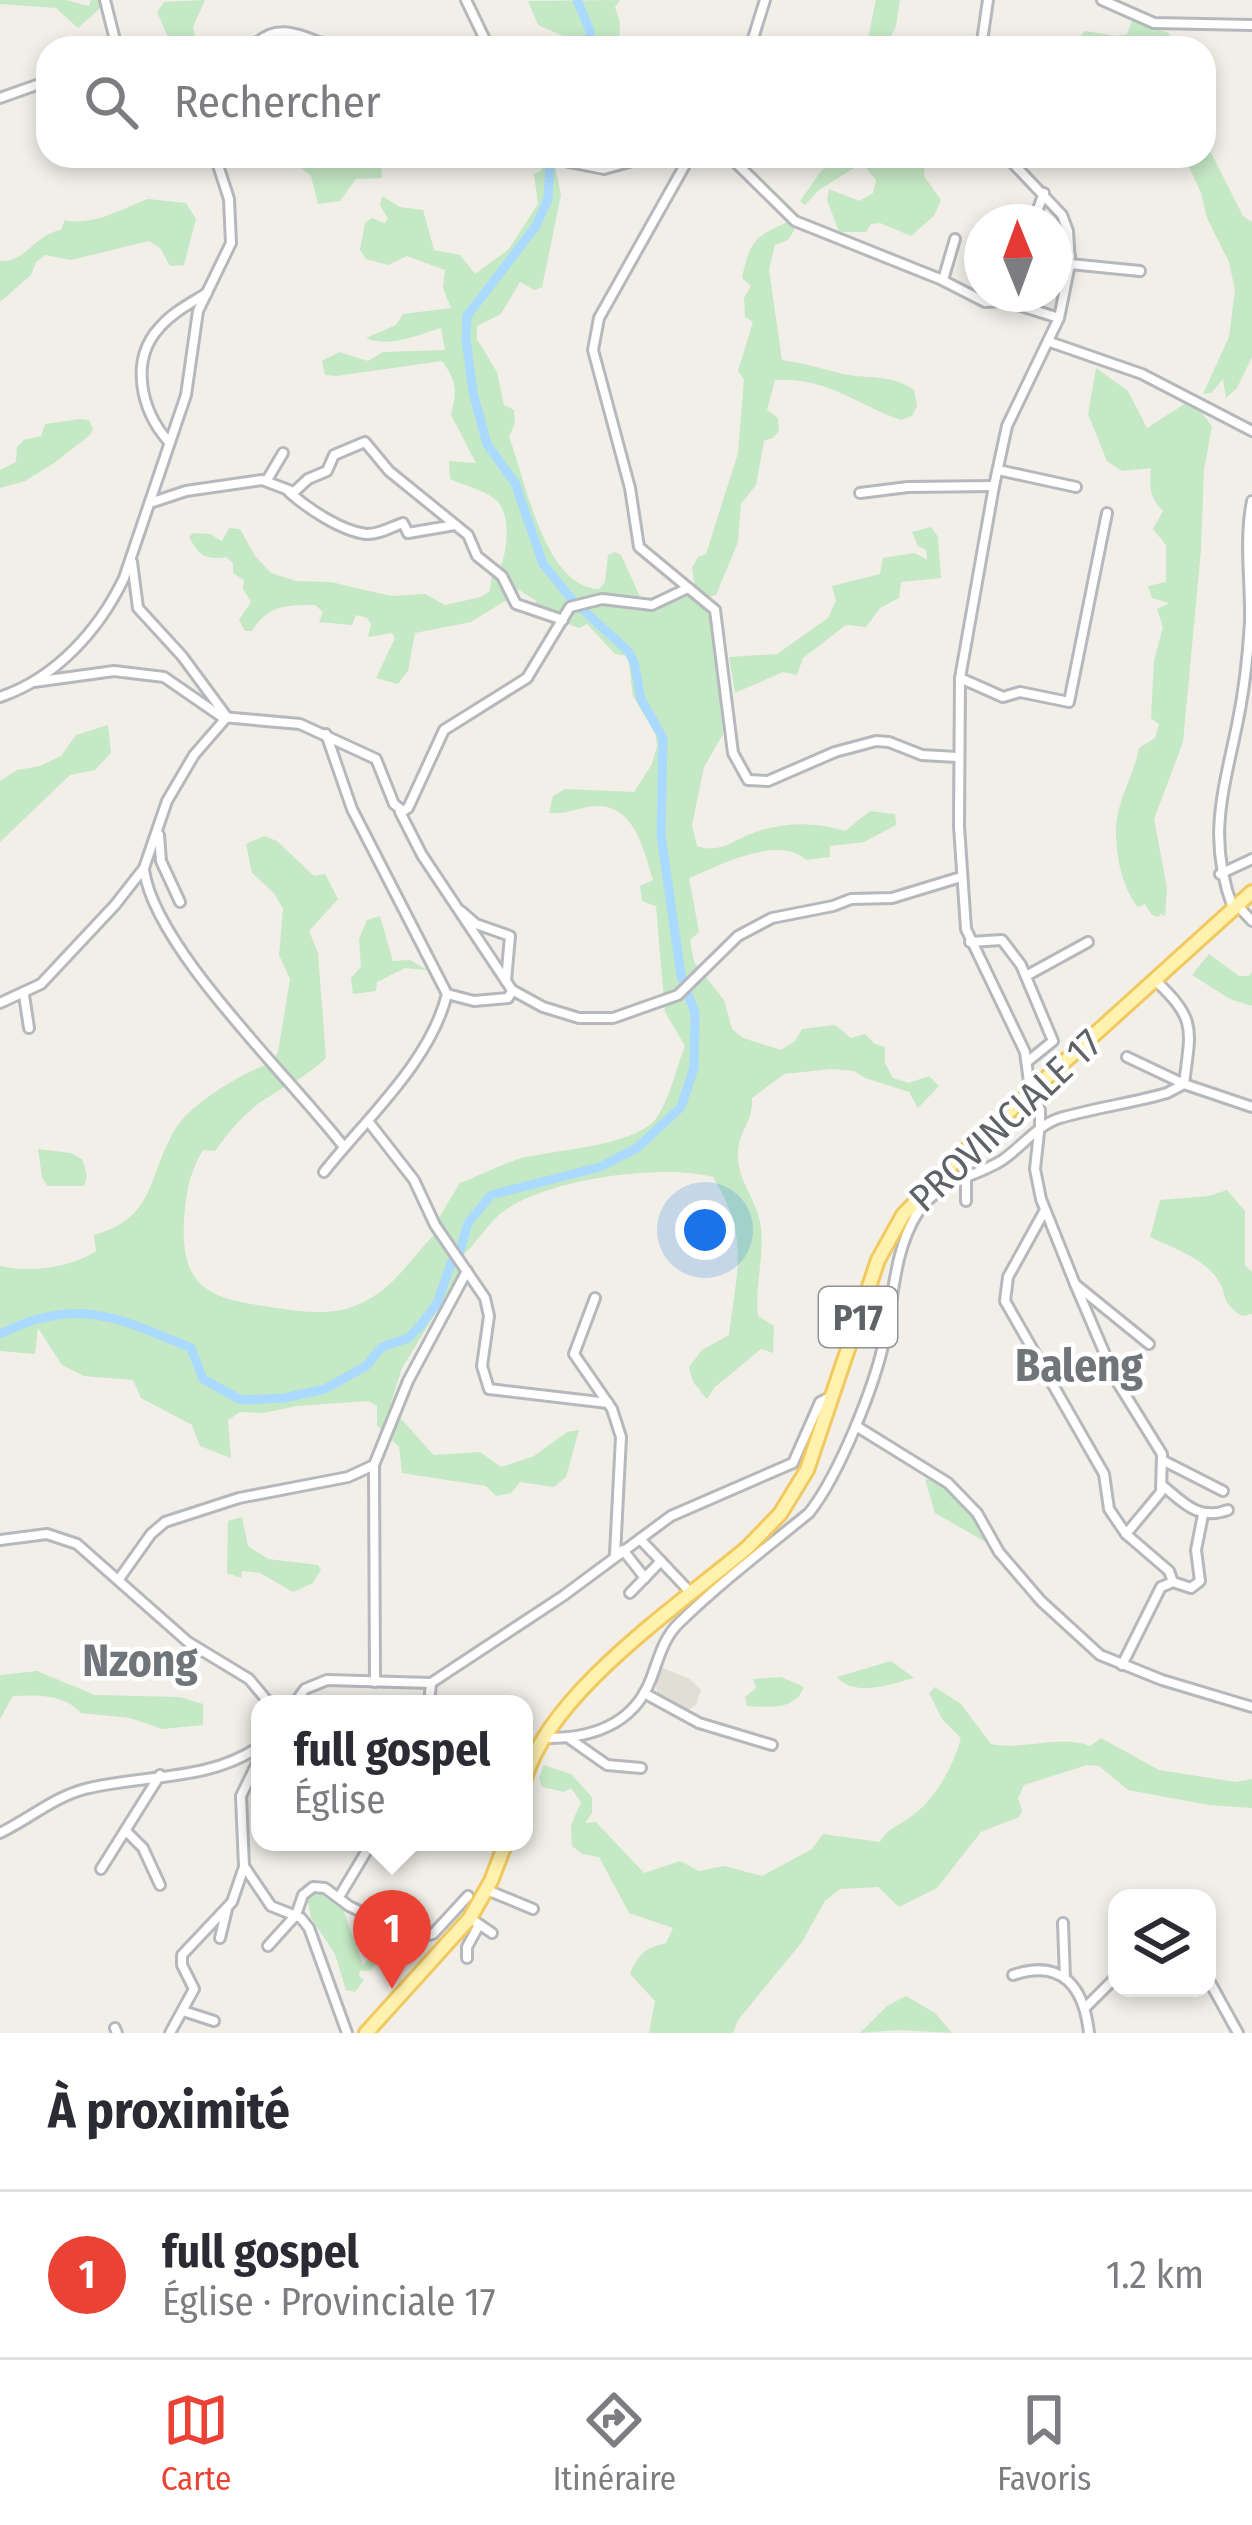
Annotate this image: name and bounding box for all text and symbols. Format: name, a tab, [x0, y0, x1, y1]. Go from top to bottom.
search box	[36, 36, 1216, 168]
icon: search	[78, 69, 144, 135]
text: Rechercher	[174, 75, 381, 129]
north arrow	[964, 204, 1072, 312]
street label: PROVINCIALE 17	[900, 1020, 1111, 1221]
your location	[675, 1200, 735, 1260]
road number: P17	[819, 1287, 897, 1347]
district label: Baleng	[1015, 1339, 1144, 1393]
district label: Nzong	[82, 1634, 198, 1688]
popup	[251, 1695, 533, 1851]
text: full gospel	[294, 1723, 490, 1777]
text: Église	[294, 1777, 386, 1823]
map controls	[1108, 1889, 1216, 1997]
button: layers	[1108, 1889, 1216, 1997]
pin: 1	[353, 1890, 431, 1989]
text: À proximité	[48, 2080, 290, 2142]
text: full gospel	[162, 2225, 359, 2279]
text: 1	[79, 2252, 95, 2298]
text: 1.2 km	[1106, 2252, 1204, 2298]
text: Église · Provinciale 17	[162, 2279, 496, 2325]
tab: Carte	[161, 2387, 231, 2499]
tab: Itinéraire	[553, 2387, 676, 2499]
tab: Favoris	[997, 2387, 1091, 2499]

